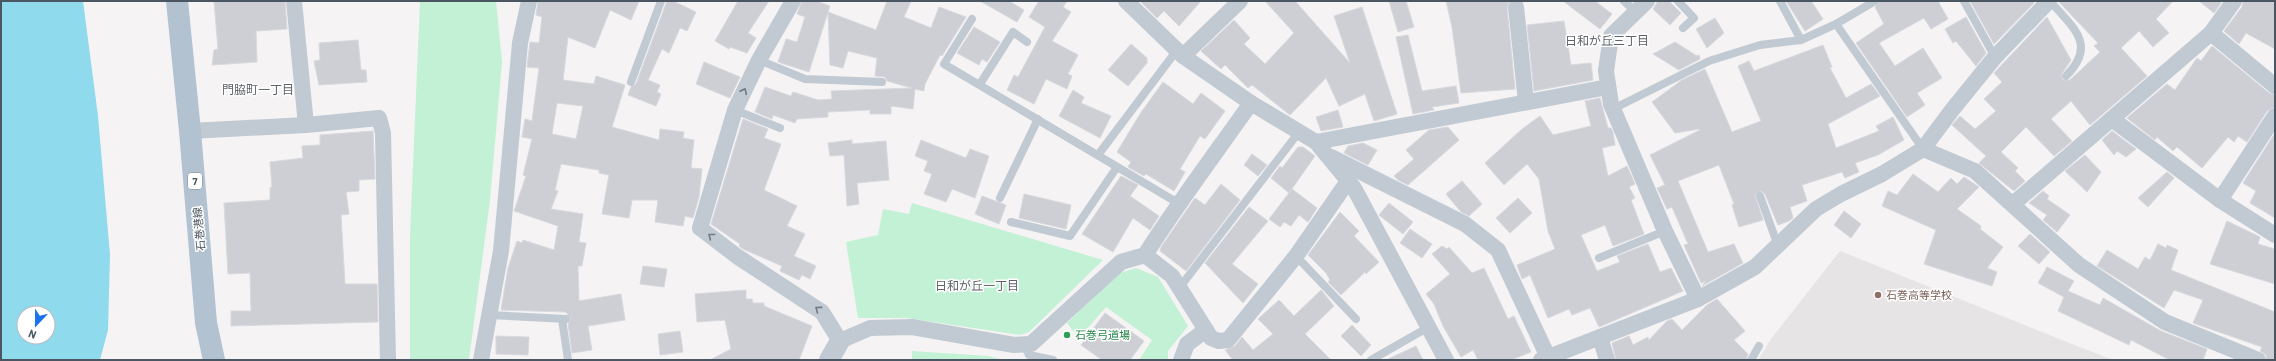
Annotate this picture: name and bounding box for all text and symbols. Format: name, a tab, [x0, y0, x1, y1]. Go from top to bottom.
district label: 日和が丘三丁目	[1565, 33, 1649, 47]
district label: 門脇町一丁目	[222, 82, 294, 96]
one-way arrow	[739, 87, 747, 95]
road number: 7	[188, 173, 202, 189]
street label: 石巻港線	[190, 207, 207, 252]
one-way arrow	[708, 233, 715, 241]
district label: 日和が丘一丁目	[935, 278, 1019, 292]
place label: 石巻高等学校	[1886, 288, 1952, 301]
marker: 石巻高等学校	[1873, 290, 1883, 300]
north arrow	[16, 305, 56, 345]
one-way arrow	[816, 307, 823, 314]
text: N	[26, 327, 38, 342]
place label: 石巻弓道場	[1075, 328, 1130, 341]
marker: 石巻弓道場	[1062, 330, 1072, 340]

